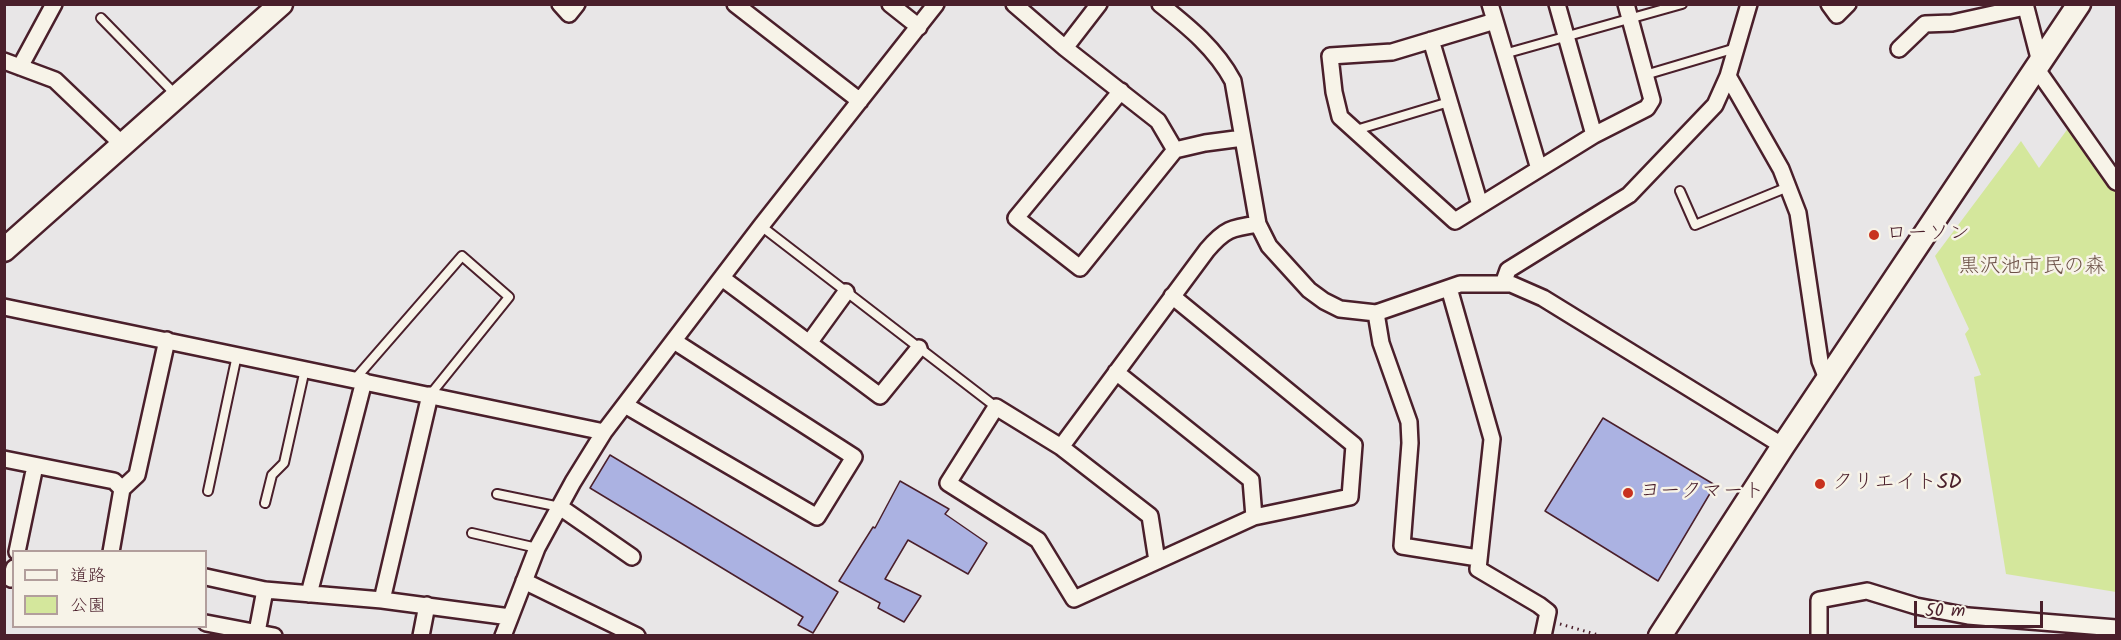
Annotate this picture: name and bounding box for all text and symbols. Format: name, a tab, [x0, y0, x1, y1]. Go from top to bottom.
place label: ローソン	[1886, 222, 1970, 248]
marker: ローソン	[1867, 228, 1881, 242]
park label: 黒沢池市民の森	[1959, 255, 2105, 281]
place label: クリエイトSD	[1832, 471, 1962, 497]
marker: クリエイトSD	[1813, 477, 1827, 491]
place label: ヨークマート	[1640, 480, 1765, 506]
marker: ヨークマート	[1621, 486, 1635, 500]
legend	[12, 550, 207, 628]
text: 道路	[70, 562, 106, 591]
scale bar	[1917, 589, 2046, 627]
text: 公園	[70, 592, 106, 621]
text: 50 m	[1925, 597, 1965, 626]

